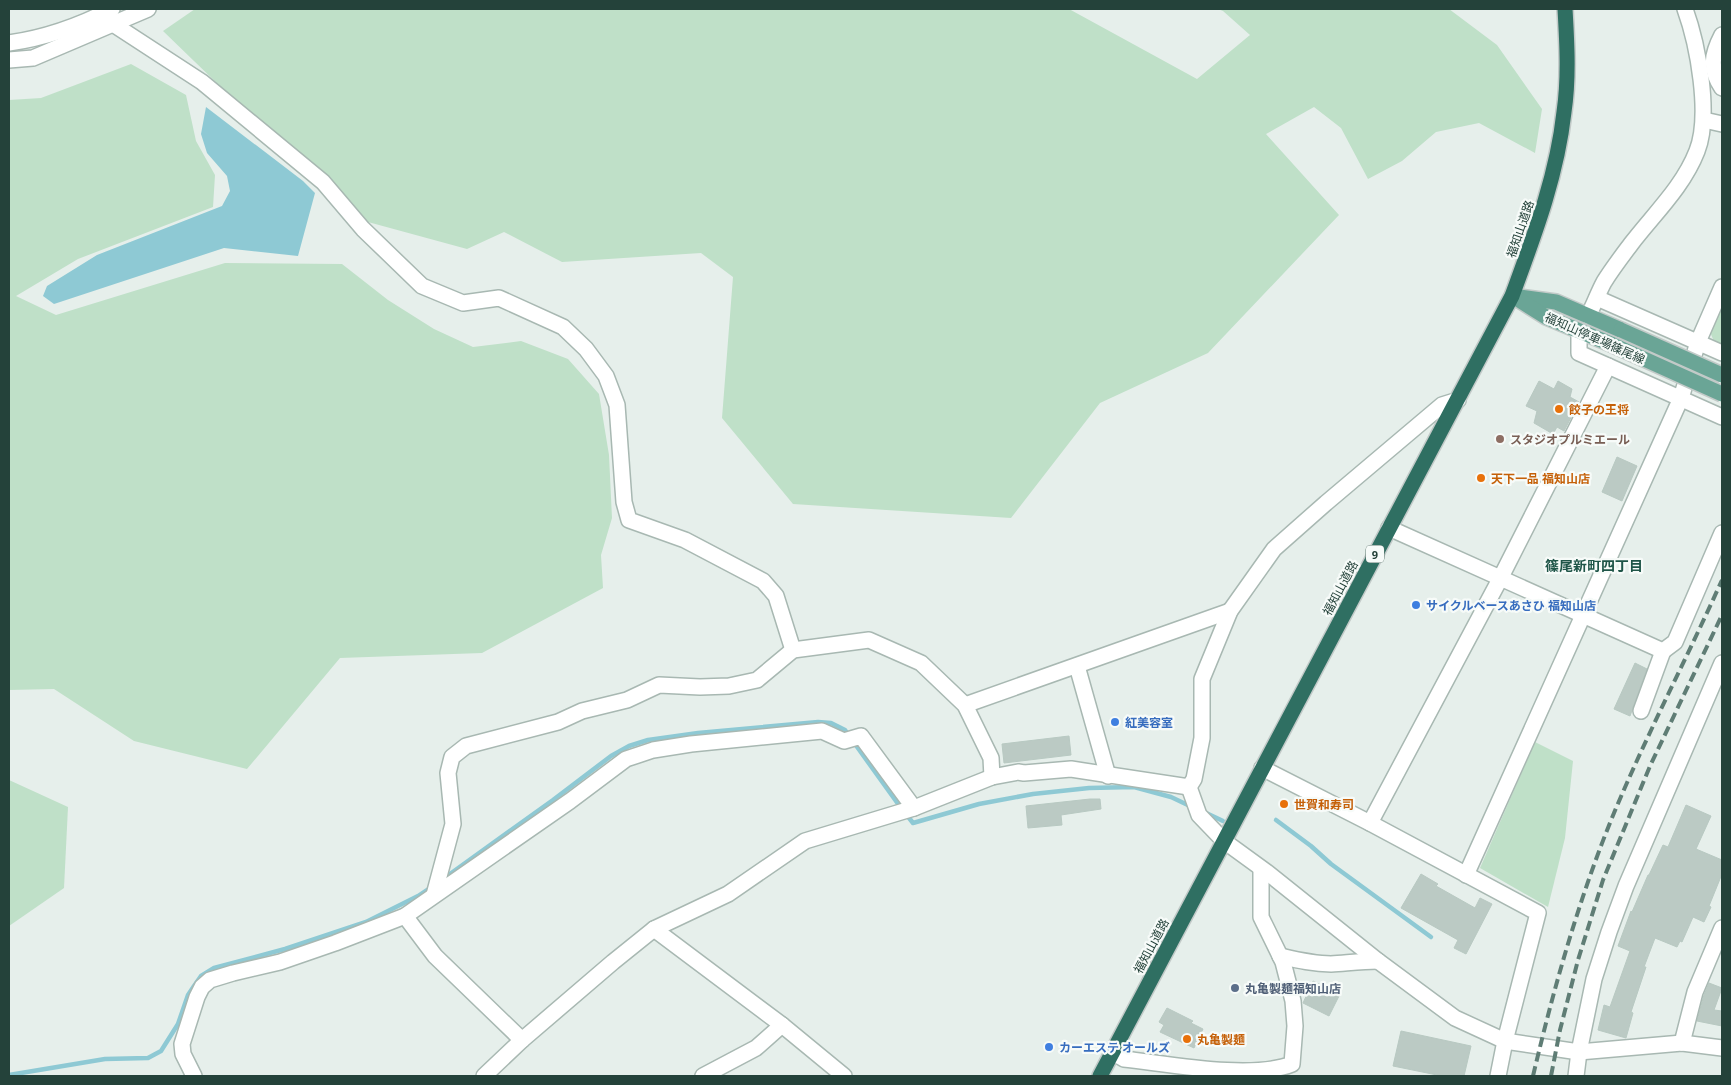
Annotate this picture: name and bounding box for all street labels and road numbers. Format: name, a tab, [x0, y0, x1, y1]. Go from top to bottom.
street label: 福知山道路	[1502, 198, 1538, 260]
street label: 福知山停車場篠尾線	[1542, 308, 1648, 368]
road number: 9	[1366, 546, 1384, 562]
street label: 福知山道路	[1318, 558, 1362, 618]
street label: 福知山道路	[1129, 916, 1173, 976]

